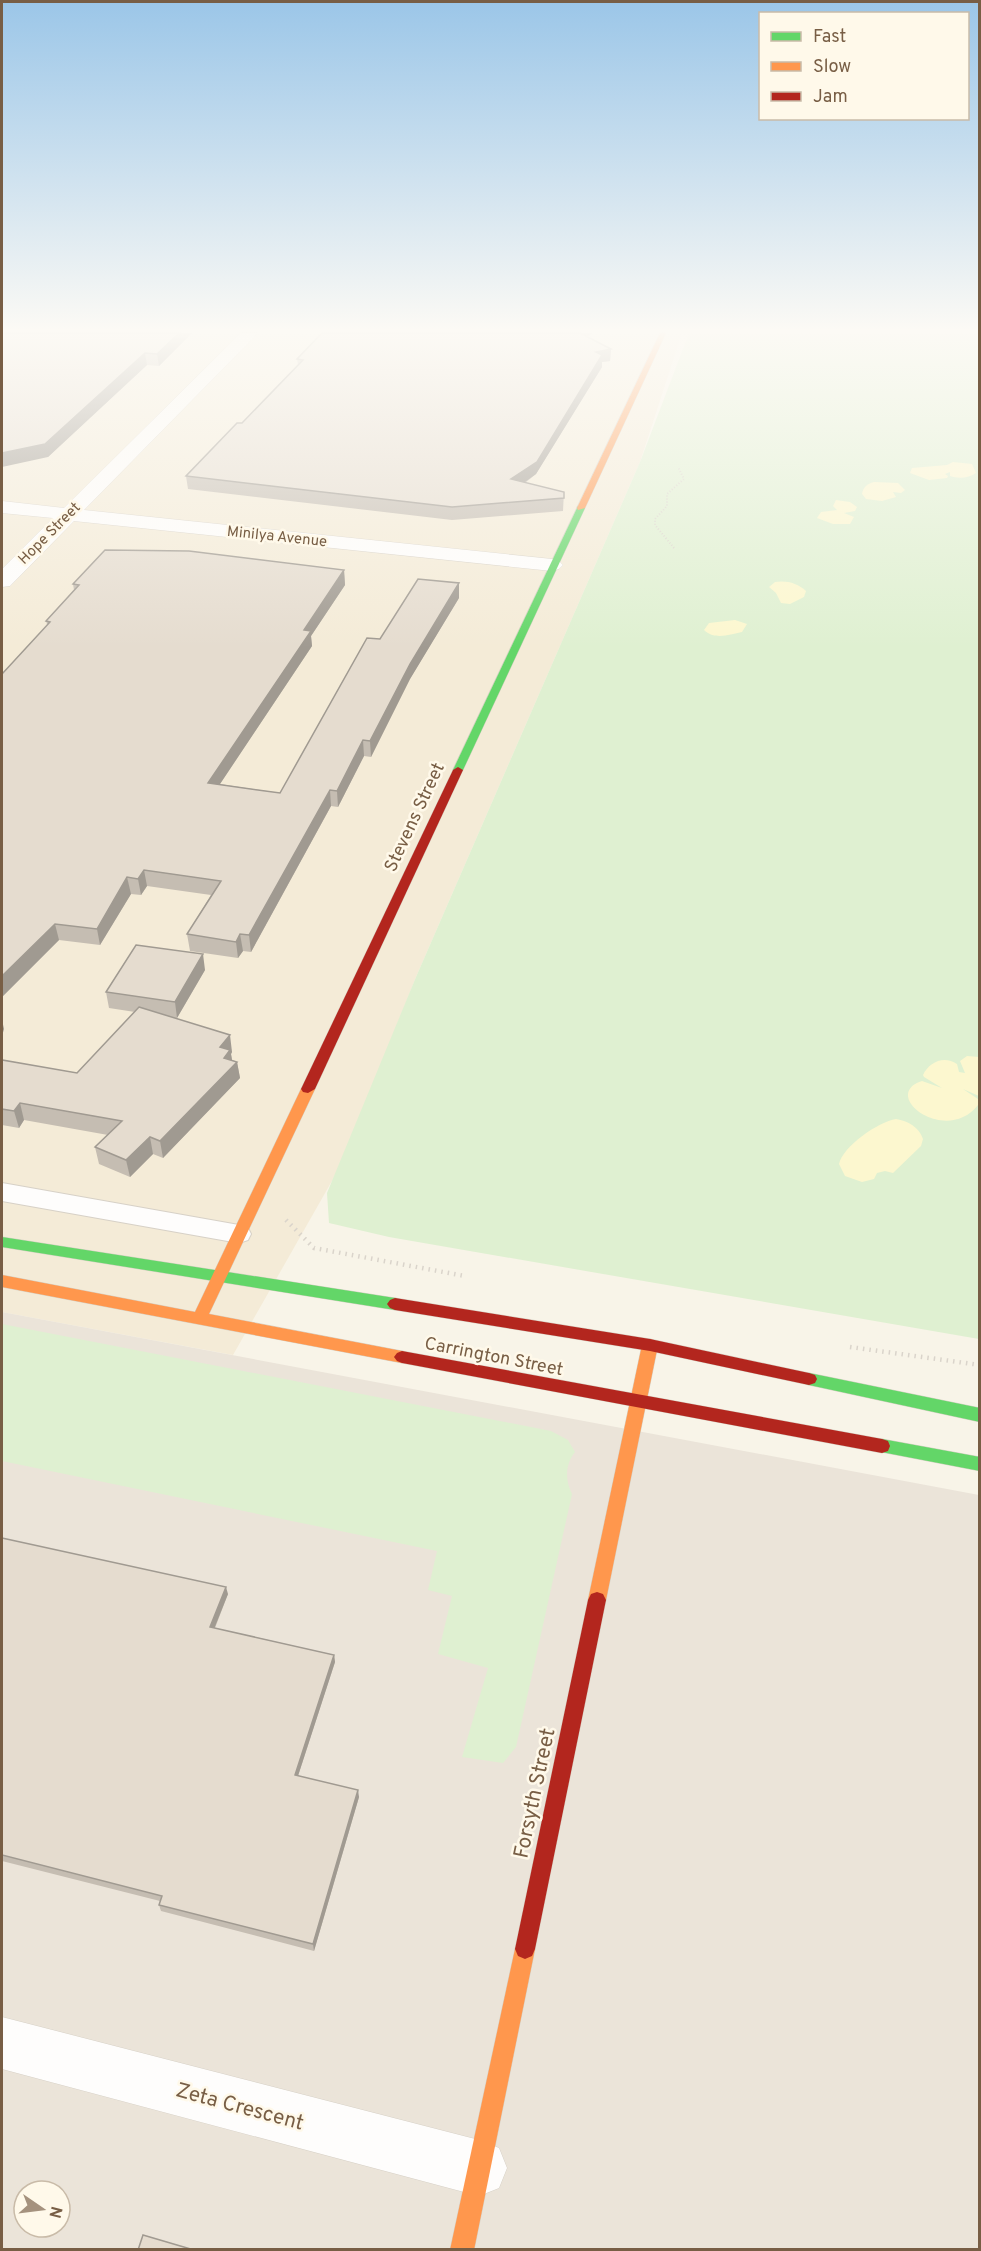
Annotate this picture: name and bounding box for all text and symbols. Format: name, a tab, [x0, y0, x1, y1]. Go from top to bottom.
legend	[759, 12, 969, 120]
text: Fast	[813, 26, 846, 49]
text: Slow	[813, 56, 851, 79]
text: Jam	[813, 86, 848, 109]
street label: Hope Street	[15, 499, 85, 569]
street label: Minilya Avenue	[226, 523, 328, 552]
street label: Stevens Street	[380, 759, 451, 876]
street label: Carrington Street	[422, 1333, 565, 1382]
street label: Forsyth Street	[508, 1726, 562, 1861]
street label: Zeta Crescent	[173, 2077, 307, 2138]
north arrow	[12, 2179, 72, 2239]
text: N	[44, 2204, 66, 2220]

